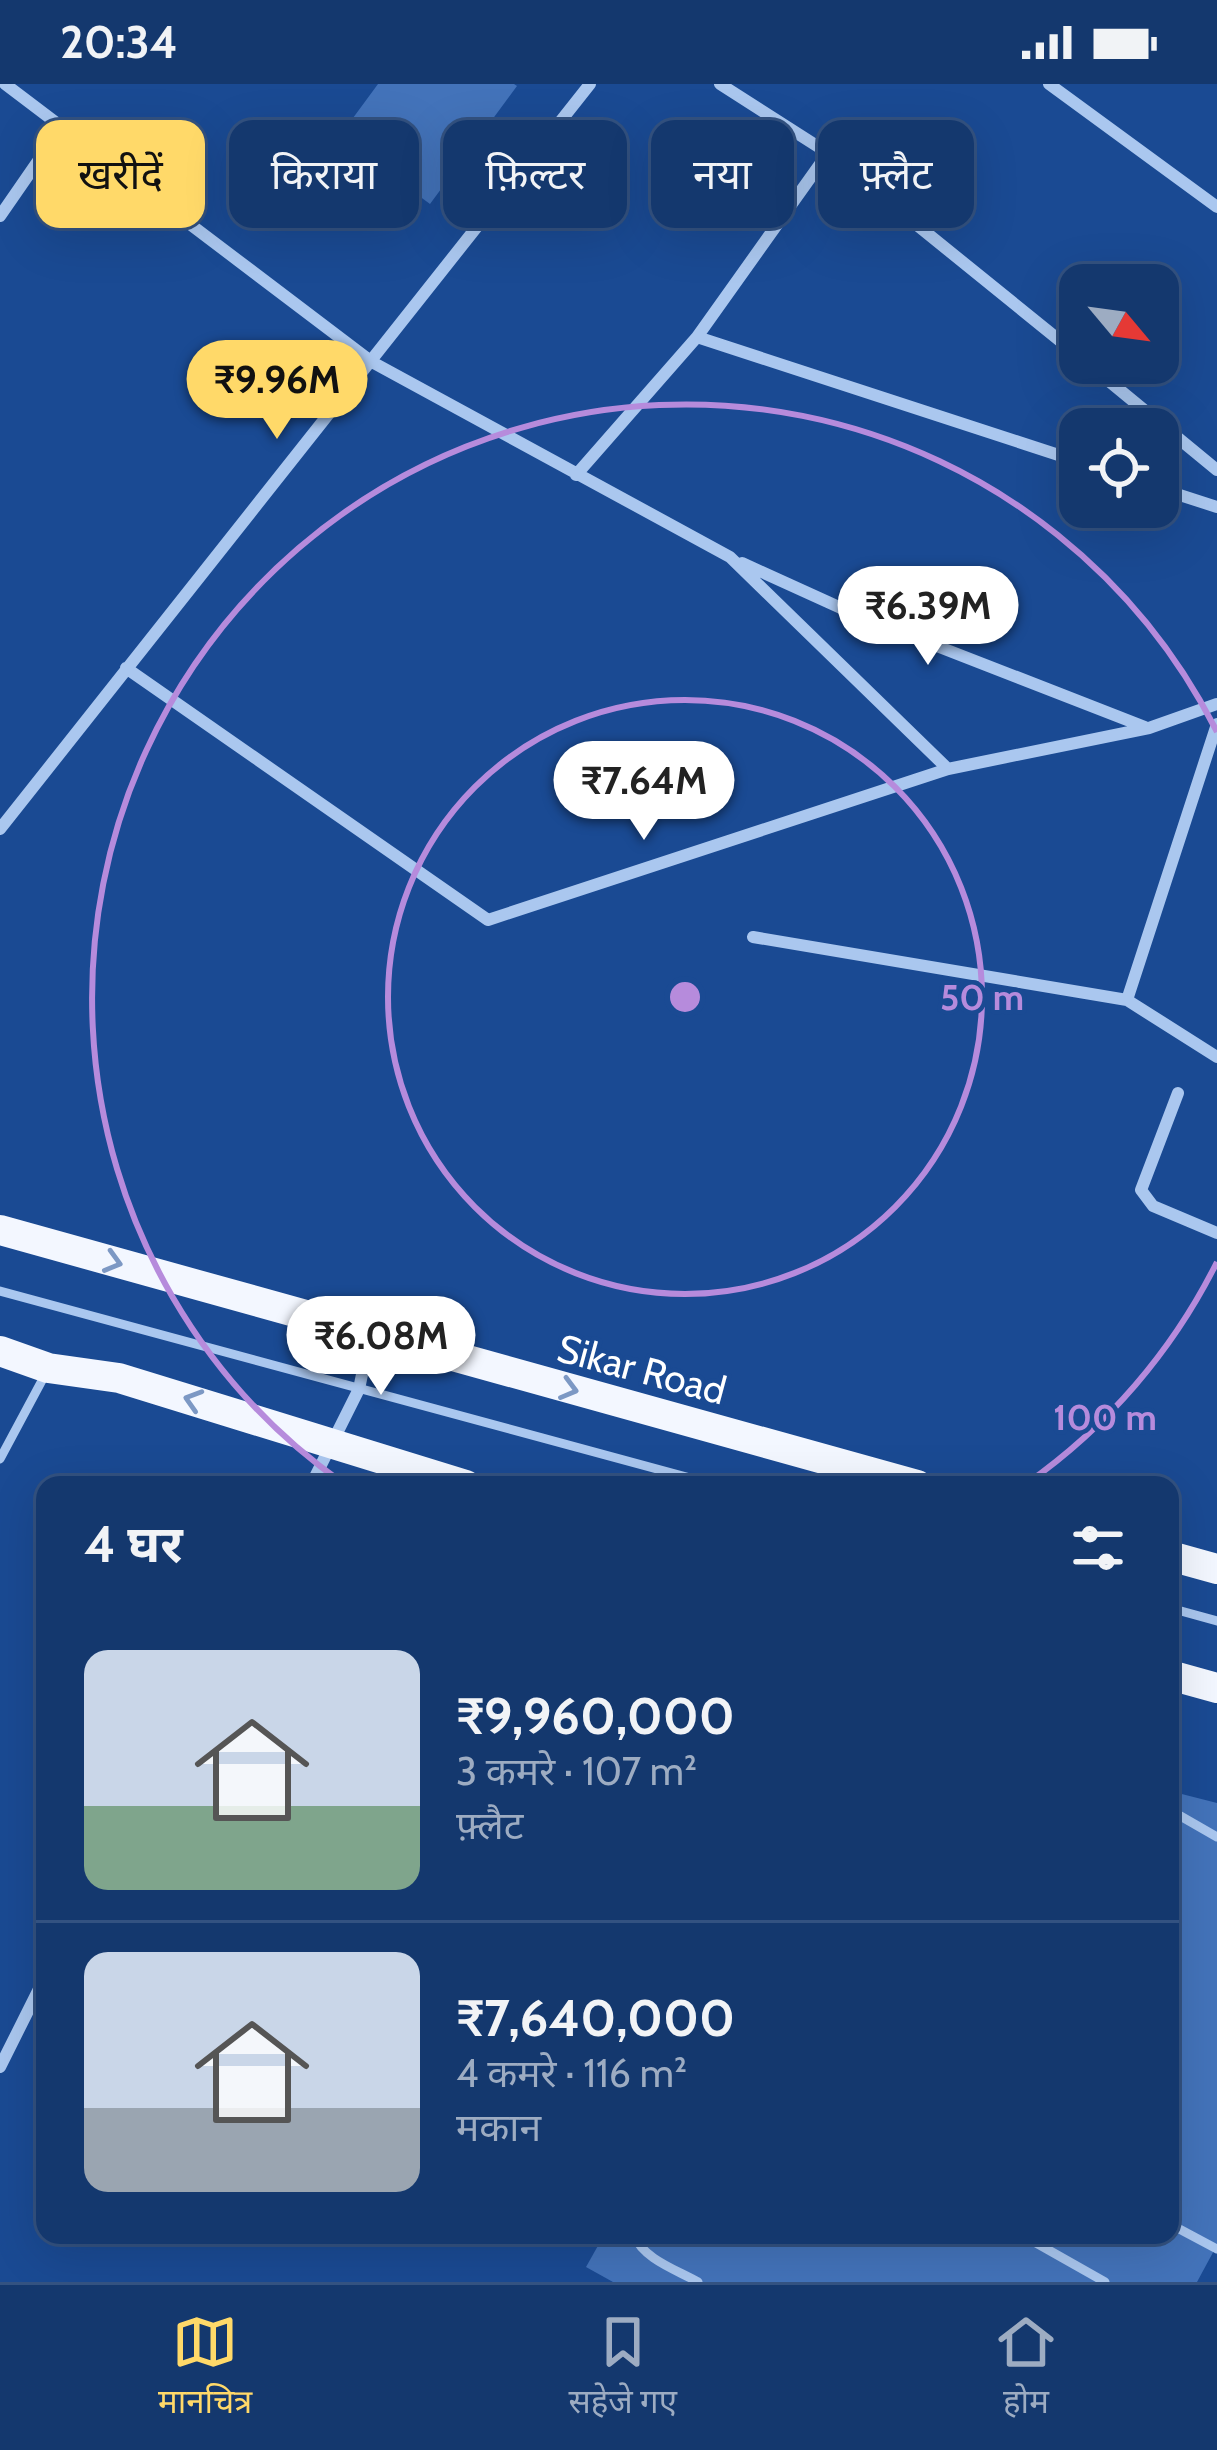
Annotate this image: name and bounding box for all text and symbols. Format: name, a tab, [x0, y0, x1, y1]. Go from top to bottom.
text: 20:34	[60, 15, 178, 69]
chip: खरीदें	[36, 120, 205, 228]
chip: किराया	[229, 120, 419, 228]
chip: फ़िल्टर	[443, 120, 627, 228]
chip: नया	[651, 120, 794, 228]
chip: फ़्लैट	[818, 120, 974, 228]
north arrow	[1059, 264, 1179, 384]
map controls	[1059, 264, 1179, 528]
pin: ₹9.96M	[179, 340, 375, 442]
text: ₹9.96M	[214, 355, 340, 403]
button: locate	[1059, 408, 1179, 528]
pin: ₹6.39M	[830, 566, 1026, 668]
text: ₹6.39M	[865, 581, 991, 629]
pin: ₹7.64M	[546, 741, 742, 843]
text: ₹7.64M	[580, 756, 708, 804]
text: 50 m	[940, 975, 1024, 1019]
centre of rings	[664, 976, 706, 1018]
one-way arrow	[101, 1248, 122, 1273]
pin: ₹6.08M	[283, 1296, 479, 1398]
text: ₹6.08M	[313, 1311, 449, 1359]
street label: Sikar Road	[552, 1323, 732, 1415]
one-way arrow	[558, 1374, 579, 1399]
one-way arrow	[184, 1389, 205, 1414]
text: 100 m	[1053, 1395, 1157, 1439]
text: 4 घर	[84, 1513, 183, 1575]
icon: filters	[1065, 1515, 1131, 1581]
text: ₹9,960,000	[456, 1685, 735, 1747]
icon: home	[180, 1698, 324, 1842]
text: 3 कमरे · 107 m²	[456, 1747, 697, 1795]
text: फ़्लैट	[456, 1801, 523, 1849]
text: ₹7,640,000	[456, 1987, 735, 2049]
icon: home	[180, 2000, 324, 2144]
text: 4 कमरे · 116 m²	[456, 2049, 687, 2097]
text: मकान	[456, 2103, 541, 2151]
tab: मानचित्र	[158, 2309, 252, 2426]
tab: सहेजे गए	[568, 2309, 677, 2426]
tab: होम	[993, 2309, 1059, 2426]

